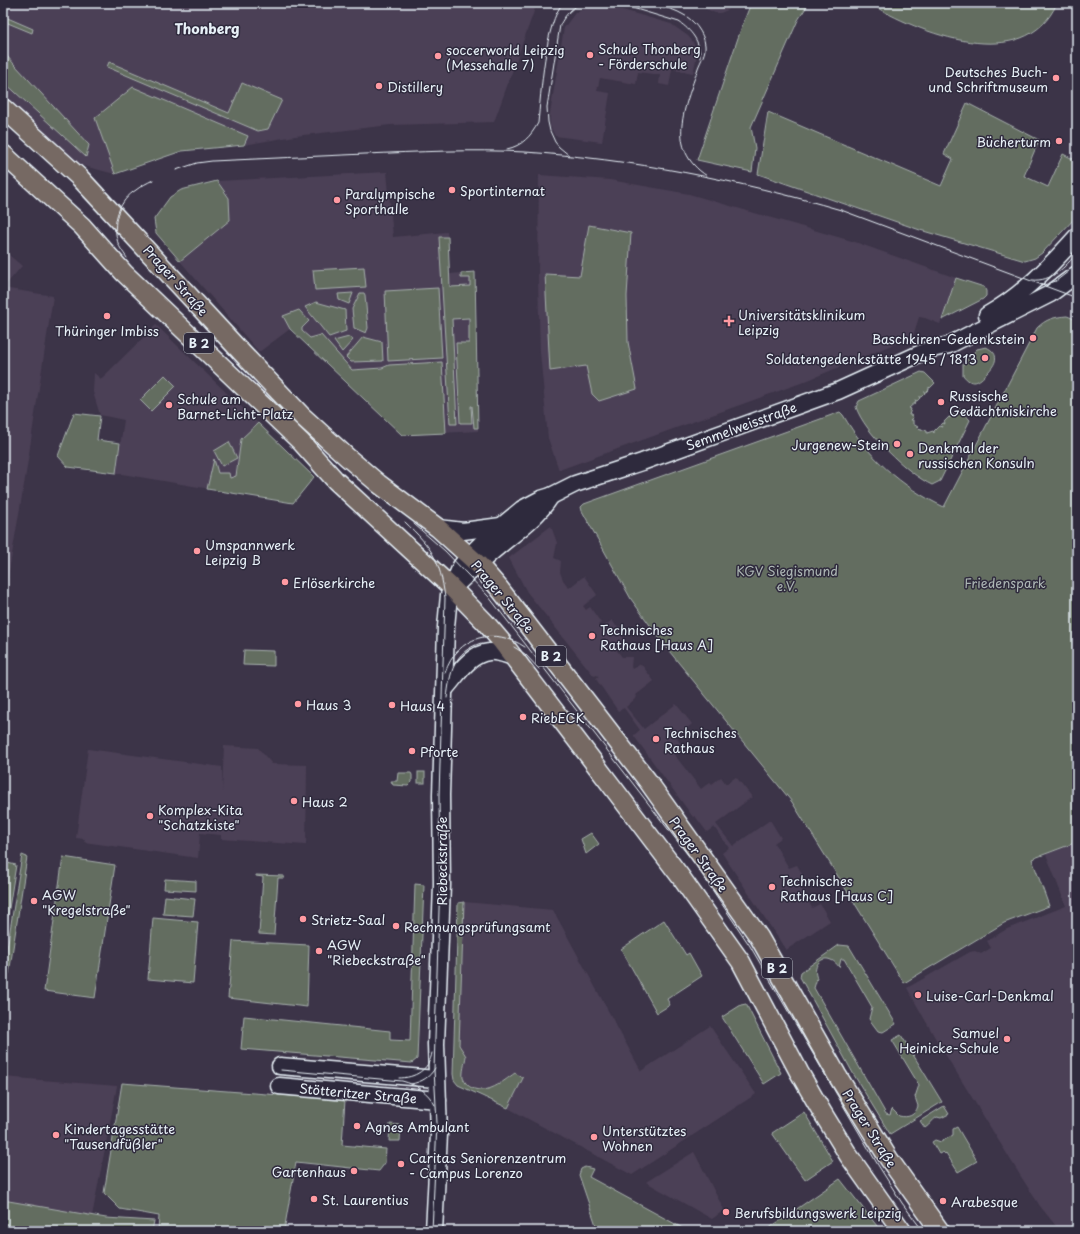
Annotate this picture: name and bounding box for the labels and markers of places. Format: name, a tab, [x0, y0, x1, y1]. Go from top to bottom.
place label: Schule Thonberg - Förderschule	[598, 39, 701, 73]
place label: soccerworld Leipzig (Messehalle 7)	[446, 40, 565, 74]
marker: Schule Thonberg - Förderschule	[585, 50, 595, 60]
marker: soccerworld Leipzig (Messehalle 7)	[433, 51, 443, 61]
place label: Deutsches Buch- und Schriftmuseum	[928, 62, 1048, 96]
marker: Deutsches Buch- und Schriftmuseum	[1051, 73, 1061, 83]
place label: Distillery	[387, 77, 443, 96]
marker: Distillery	[374, 81, 384, 91]
place label: Bücherturm	[977, 132, 1051, 151]
marker: Bücherturm	[1054, 136, 1064, 146]
place label: Sportinternat	[460, 181, 545, 200]
place label: Paralympische Sporthalle	[345, 184, 435, 218]
marker: Sportinternat	[447, 185, 457, 195]
marker: Paralympische Sporthalle	[332, 195, 342, 205]
place label: Universitätsklinikum Leipzig	[738, 305, 865, 339]
marker: Thüringer Imbiss	[102, 311, 112, 321]
marker: Universitätsklinikum Leipzig	[723, 315, 735, 327]
place label: Thüringer Imbiss	[55, 321, 159, 340]
place label: Baschkiren-Gedenkstein	[872, 329, 1025, 348]
marker: Baschkiren-Gedenkstein	[1028, 333, 1038, 343]
place label: Soldatengedenkstätte 1945 / 1813	[766, 349, 977, 368]
marker: Soldatengedenkstätte 1945 / 1813	[980, 353, 990, 363]
place label: Russische Gedächtniskirche	[949, 386, 1057, 420]
place label: Schule am Barnet-Licht-Platz	[177, 389, 293, 423]
marker: Russische Gedächtniskirche	[936, 397, 946, 407]
marker: Schule am Barnet-Licht-Platz	[164, 400, 174, 410]
place label: Jurgenew-Stein	[791, 435, 889, 454]
place label: Denkmal der russischen Konsuln	[918, 438, 1035, 472]
marker: Jurgenew-Stein	[892, 439, 902, 449]
marker: Denkmal der russischen Konsuln	[905, 449, 915, 459]
place label: Umspannwerk Leipzig B	[205, 535, 295, 569]
marker: Umspannwerk Leipzig B	[192, 546, 202, 556]
place label: Erlöserkirche	[293, 573, 375, 592]
marker: Erlöserkirche	[280, 577, 290, 587]
place label: Technisches Rathaus [Haus A]	[600, 620, 713, 654]
marker: Technisches Rathaus [Haus A]	[587, 631, 597, 641]
place label: Haus 3	[306, 695, 351, 714]
place label: Haus 4	[400, 696, 445, 715]
marker: Haus 3	[293, 699, 303, 709]
marker: Haus 4	[387, 700, 397, 710]
place label: RiebECK	[531, 708, 585, 727]
marker: RiebECK	[518, 712, 528, 722]
place label: Technisches Rathaus	[664, 723, 737, 757]
marker: Technisches Rathaus	[651, 734, 661, 744]
place label: Pforte	[420, 742, 458, 761]
marker: Pforte	[407, 746, 417, 756]
place label: Haus 2	[302, 792, 348, 811]
marker: Haus 2	[289, 796, 299, 806]
place label: Komplex-Kita "Schatzkiste"	[158, 800, 243, 834]
marker: Komplex-Kita "Schatzkiste"	[145, 811, 155, 821]
place label: Technisches Rathaus [Haus C]	[780, 871, 893, 905]
marker: Technisches Rathaus [Haus C]	[767, 882, 777, 892]
place label: AGW "Kregelstraße"	[42, 885, 131, 919]
marker: AGW "Kregelstraße"	[29, 896, 39, 906]
place label: Strietz-Saal	[311, 910, 385, 929]
marker: Strietz-Saal	[298, 914, 308, 924]
place label: Rechnungsprüfungsamt	[404, 917, 551, 936]
marker: Rechnungsprüfungsamt	[391, 921, 401, 931]
place label: AGW "Riebeckstraße"	[327, 935, 426, 969]
marker: AGW "Riebeckstraße"	[314, 946, 324, 956]
place label: Luise-Carl-Denkmal	[926, 986, 1054, 1005]
marker: Luise-Carl-Denkmal	[913, 990, 923, 1000]
place label: Samuel Heinicke-Schule	[899, 1023, 999, 1057]
marker: Samuel Heinicke-Schule	[1002, 1034, 1012, 1044]
place label: Agnes Ambulant	[365, 1117, 469, 1136]
place label: Kindertagesstätte "Tausendfüßler"	[64, 1119, 175, 1153]
marker: Agnes Ambulant	[352, 1121, 362, 1131]
place label: Unterstütztes Wohnen	[602, 1121, 686, 1155]
marker: Kindertagesstätte "Tausendfüßler"	[51, 1130, 61, 1140]
marker: Unterstütztes Wohnen	[589, 1132, 599, 1142]
place label: Caritas Seniorenzentrum - Campus Lorenzo	[409, 1148, 566, 1182]
marker: Caritas Seniorenzentrum - Campus Lorenzo	[396, 1159, 406, 1169]
place label: Gartenhaus	[272, 1162, 346, 1181]
marker: Gartenhaus	[349, 1166, 359, 1176]
place label: St. Laurentius	[322, 1190, 409, 1209]
place label: Arabesque	[951, 1192, 1018, 1211]
marker: St. Laurentius	[309, 1194, 319, 1204]
marker: Arabesque	[938, 1196, 948, 1206]
place label: Berufsbildungswerk Leipzig	[734, 1203, 902, 1222]
marker: Berufsbildungswerk Leipzig	[721, 1207, 731, 1217]

